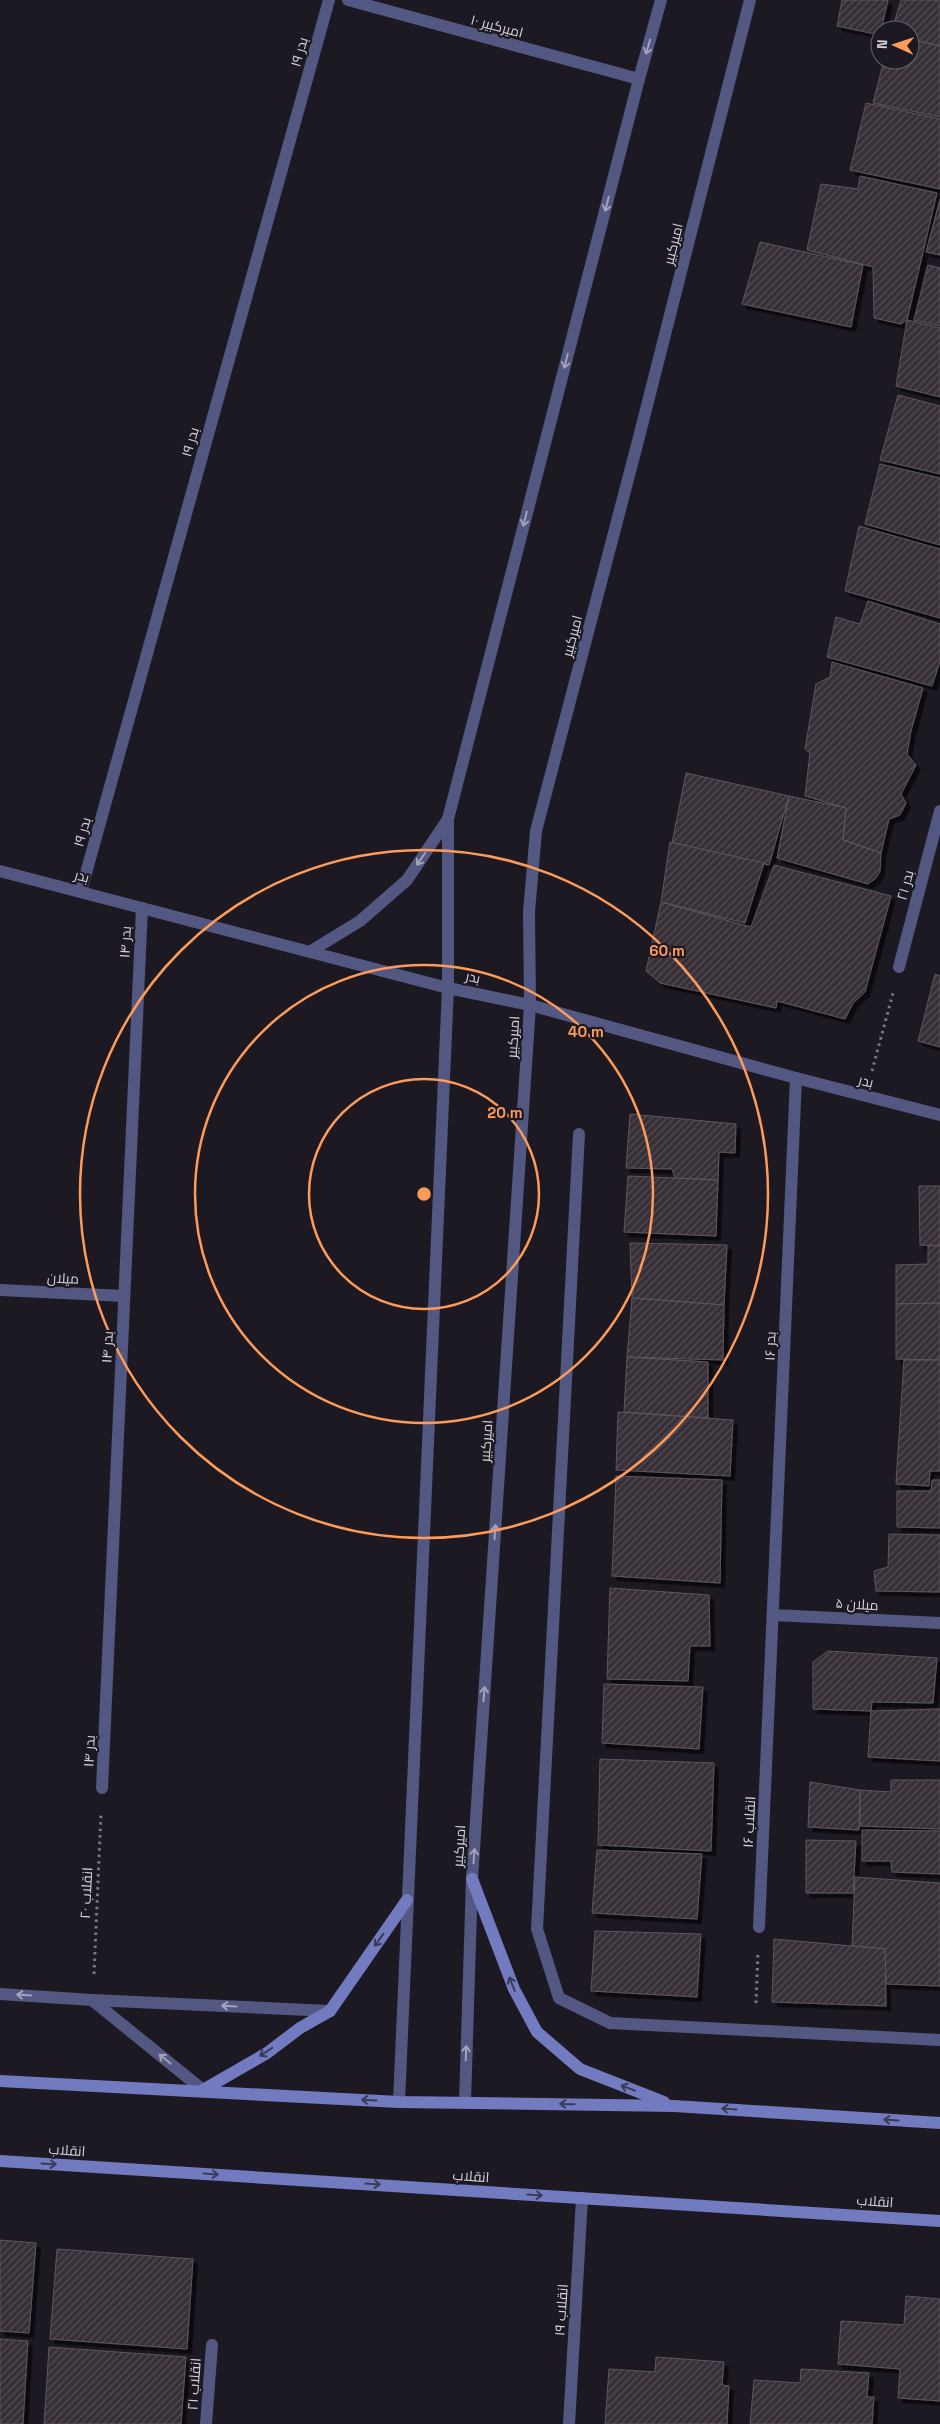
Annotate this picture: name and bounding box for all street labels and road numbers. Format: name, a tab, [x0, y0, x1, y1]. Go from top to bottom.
street label: امیرکبیر ۱۰	[469, 10, 525, 42]
street label: بدر ۱۹	[286, 35, 312, 69]
street label: امیرکبیر	[659, 221, 687, 268]
street label: بدر ۱۹	[177, 425, 203, 459]
street label: امیرکبیر	[558, 613, 586, 660]
street label: بدر ۱۹	[69, 815, 95, 849]
street label: بدر	[71, 865, 92, 887]
street label: بدر ۲۱	[892, 868, 918, 902]
street label: بدر ۱۴	[115, 925, 135, 959]
street label: بدر	[463, 966, 482, 987]
street label: امیرکبیر	[502, 1015, 523, 1060]
street label: بدر	[856, 1070, 875, 1092]
street label: میلان	[47, 1268, 79, 1288]
street label: بدر ۱۴	[97, 1330, 117, 1364]
street label: بدر ۱۶	[760, 1331, 780, 1361]
street label: امیرکبیر	[475, 1419, 496, 1464]
street label: میلان ۵	[835, 1594, 879, 1614]
street label: بدر ۱۴	[79, 1734, 99, 1768]
street label: انقلاب ۱۶	[739, 1796, 759, 1848]
street label: امیرکبیر	[448, 1824, 469, 1869]
street label: انقلاب ۲۰	[76, 1867, 96, 1919]
street label: انقلاب	[48, 2140, 86, 2160]
street label: انقلاب	[452, 2166, 490, 2186]
street label: انقلاب	[856, 2191, 894, 2211]
street label: انقلاب ۱۹	[550, 2283, 572, 2337]
street label: انقلاب ۲۱	[183, 2357, 205, 2411]

